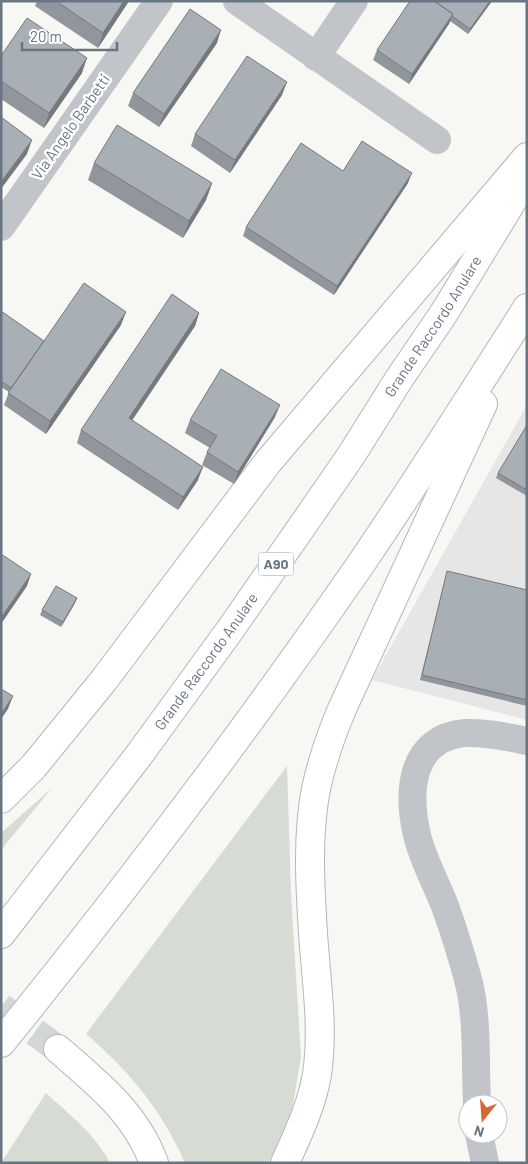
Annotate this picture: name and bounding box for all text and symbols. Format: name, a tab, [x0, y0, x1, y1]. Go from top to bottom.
scale bar	[22, 20, 118, 52]
text: 20 m	[30, 27, 62, 45]
street label: Via Angelo Barbetti	[27, 70, 113, 183]
street label: Grande Raccordo Anulare	[380, 252, 485, 400]
road number: A90	[258, 552, 294, 576]
street label: Grande Raccordo Anulare	[150, 589, 261, 733]
north arrow	[458, 1094, 508, 1144]
text: N	[472, 1122, 486, 1141]

